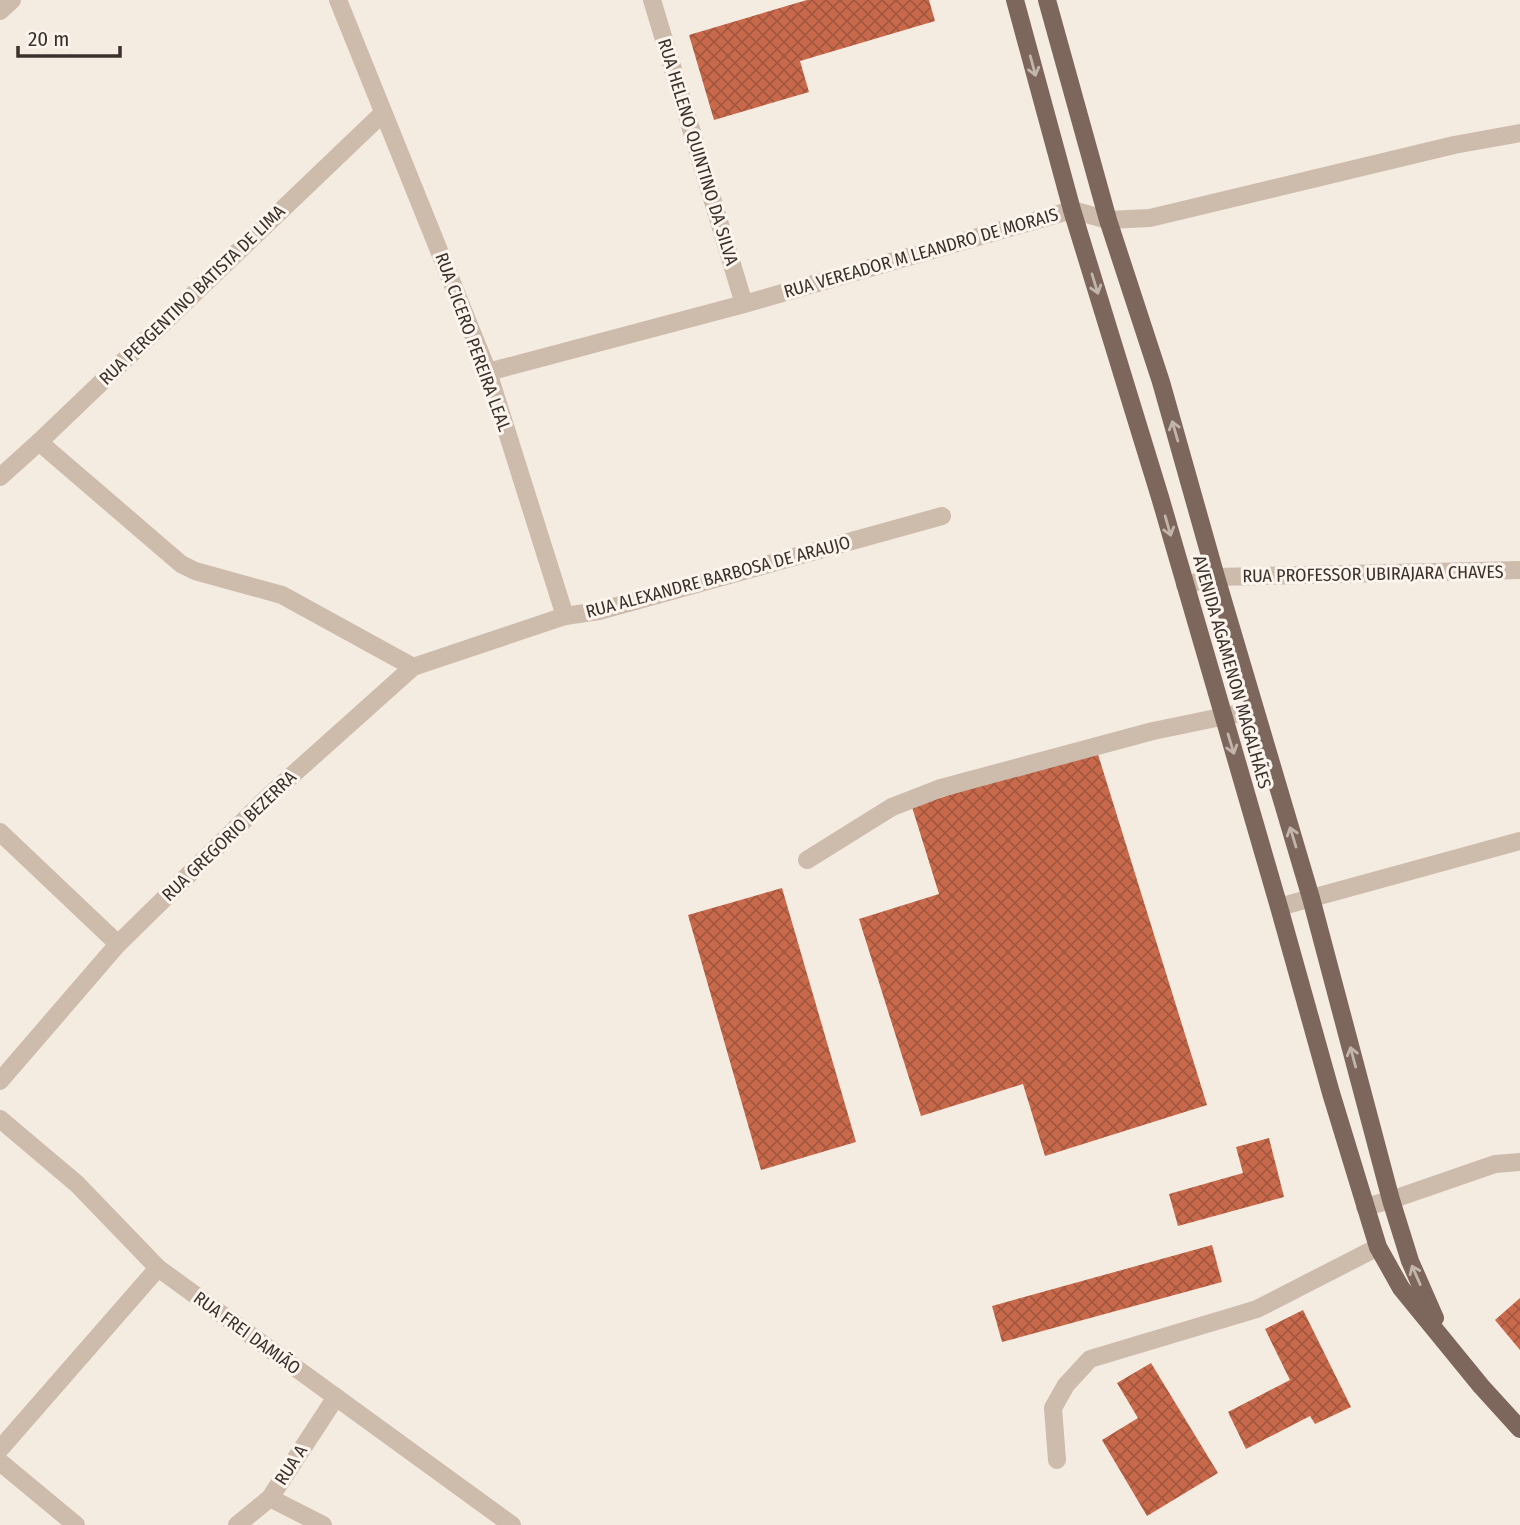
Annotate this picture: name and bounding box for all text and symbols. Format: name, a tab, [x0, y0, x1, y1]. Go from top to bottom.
scale bar	[18, 14, 119, 58]
text: 20 m	[28, 26, 69, 52]
street label: RUA HELENO QUINTINO DA SILVA	[653, 36, 743, 268]
one-way arrow	[1027, 55, 1040, 77]
street label: RUA PERGENTINO BATISTA DE LIMA	[95, 200, 290, 390]
street label: RUA VEREADOR M LEANDRO DE MORAIS	[781, 203, 1061, 303]
street label: RUA CICERO PEREIRA LEAL	[430, 250, 516, 434]
one-way arrow	[1090, 273, 1103, 295]
one-way arrow	[1167, 420, 1180, 442]
one-way arrow	[1162, 515, 1175, 537]
street label: RUA ALEXANDRE BARBOSA DE ARAUJO	[583, 531, 853, 623]
street label: AVENIDA AGAMENON MAGALHÃES	[1188, 553, 1276, 791]
street label: RUA PROFESSOR UBIRAJARA CHAVES	[1242, 561, 1504, 587]
one-way arrow	[1225, 733, 1238, 755]
street label: RUA GREGORIO BEZERRA	[157, 766, 301, 906]
one-way arrow	[1285, 827, 1298, 849]
one-way arrow	[1346, 1046, 1359, 1068]
one-way arrow	[1409, 1265, 1422, 1286]
street label: RUA FREI DAMIÃO	[189, 1287, 305, 1379]
street label: RUA A	[270, 1440, 312, 1489]

